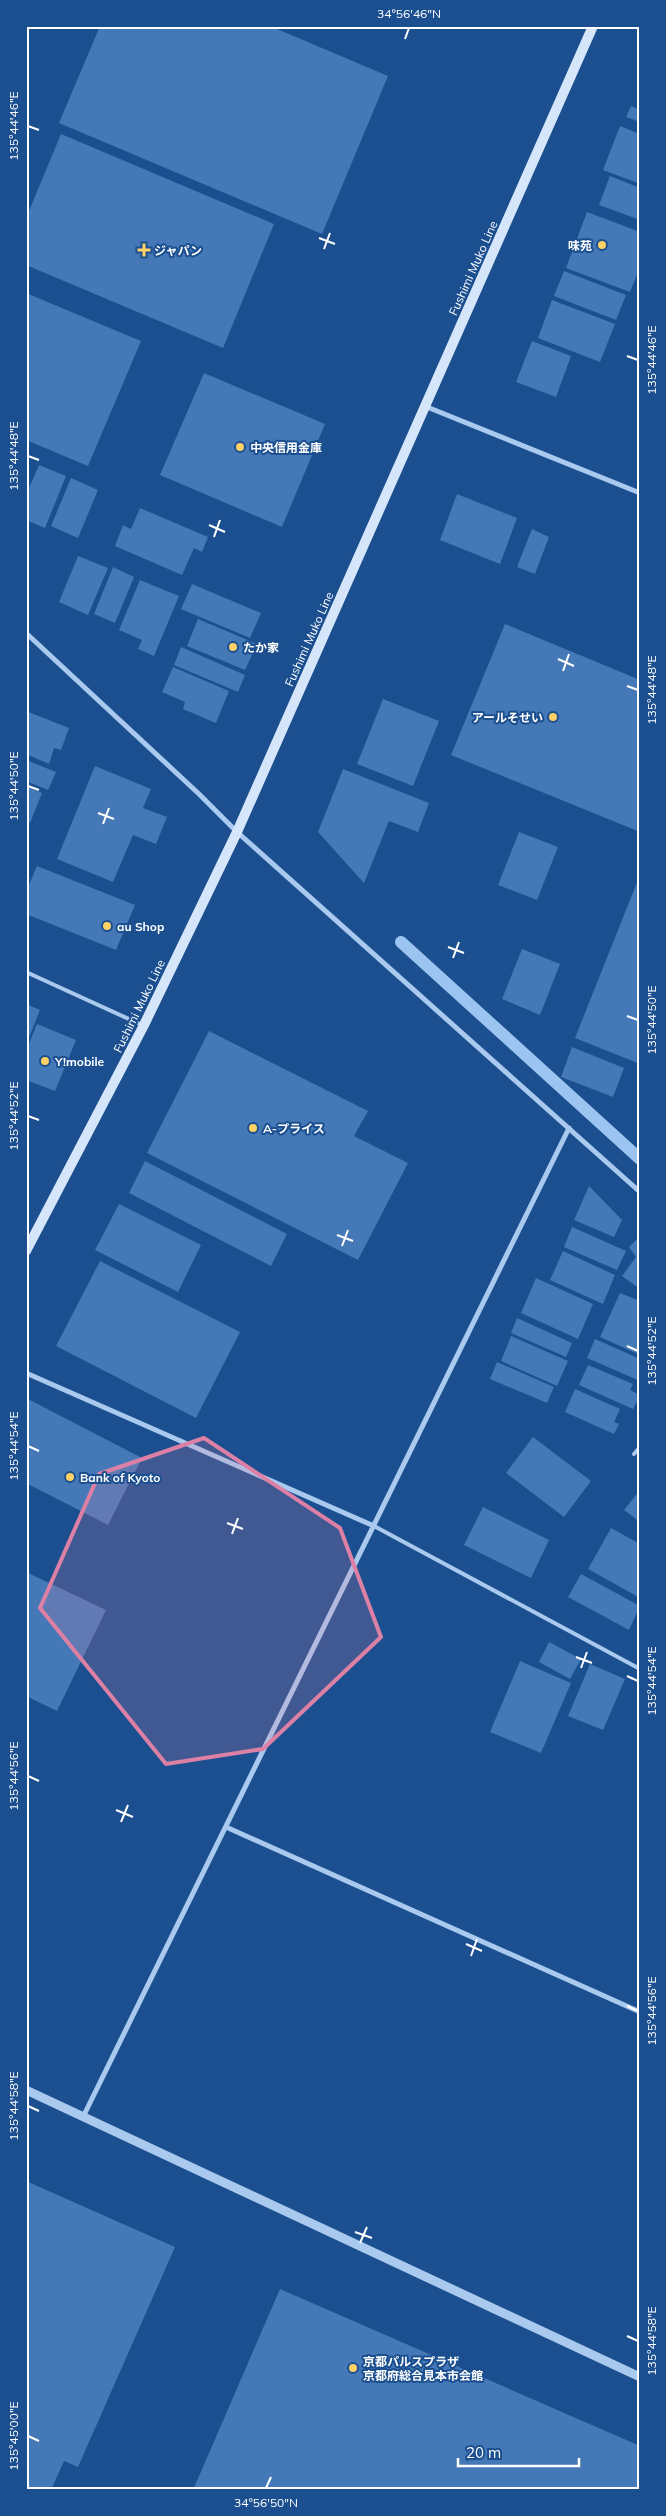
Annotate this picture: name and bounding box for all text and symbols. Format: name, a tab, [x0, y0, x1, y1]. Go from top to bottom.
text: 34°56'46"N	[377, 6, 441, 21]
text: 135°44'46"E	[6, 91, 21, 161]
street label: Fushimi Muko Line	[445, 218, 501, 318]
place label: 味苑	[568, 238, 592, 253]
marker: 味苑	[596, 239, 608, 251]
place label: ジャパン	[154, 243, 202, 258]
marker: ジャパン	[138, 244, 150, 256]
text: 135°44'46"E	[644, 325, 659, 395]
text: 135°44'48"E	[6, 421, 21, 491]
place label: 中央信用金庫	[250, 440, 322, 455]
marker: 中央信用金庫	[234, 441, 246, 453]
street label: Fushimi Muko Line	[281, 589, 337, 689]
place label: たか家	[243, 640, 279, 655]
marker: たか家	[227, 641, 239, 653]
text: 135°44'48"E	[644, 655, 659, 725]
place label: アールそせい	[472, 710, 543, 725]
marker: アールそせい	[547, 711, 559, 723]
text: 135°44'50"E	[6, 751, 21, 821]
place label: au Shop	[117, 919, 164, 934]
marker: au Shop	[101, 920, 113, 932]
street label: Fushimi Muko Line	[110, 957, 168, 1055]
text: 135°44'50"E	[644, 985, 659, 1055]
place label: Y!mobile	[54, 1054, 105, 1069]
marker: Y!mobile	[39, 1055, 51, 1067]
text: 135°44'52"E	[6, 1081, 21, 1151]
place label: A-プライス	[263, 1121, 325, 1136]
marker: A-プライス	[247, 1122, 259, 1134]
text: 135°44'52"E	[644, 1316, 659, 1386]
text: 135°44'54"E	[6, 1411, 21, 1481]
place label: Bank of Kyoto	[80, 1470, 160, 1485]
marker: Bank of Kyoto	[64, 1471, 76, 1483]
text: 135°44'54"E	[644, 1646, 659, 1716]
text: 135°44'56"E	[6, 1741, 21, 1811]
text: 135°44'56"E	[644, 1976, 659, 2046]
text: 135°44'58"E	[6, 2071, 21, 2141]
text: 135°44'58"E	[644, 2306, 659, 2376]
place label: 京都パルスプラザ 京都府総合見本市会館	[363, 2354, 483, 2383]
marker: 京都パルスプラザ 京都府総合見本市会館	[347, 2362, 359, 2374]
text: 135°45'00"E	[6, 2401, 21, 2471]
scale bar	[458, 2436, 580, 2468]
text: 20 m	[466, 2443, 501, 2462]
text: 34°56'50"N	[234, 2495, 298, 2510]

